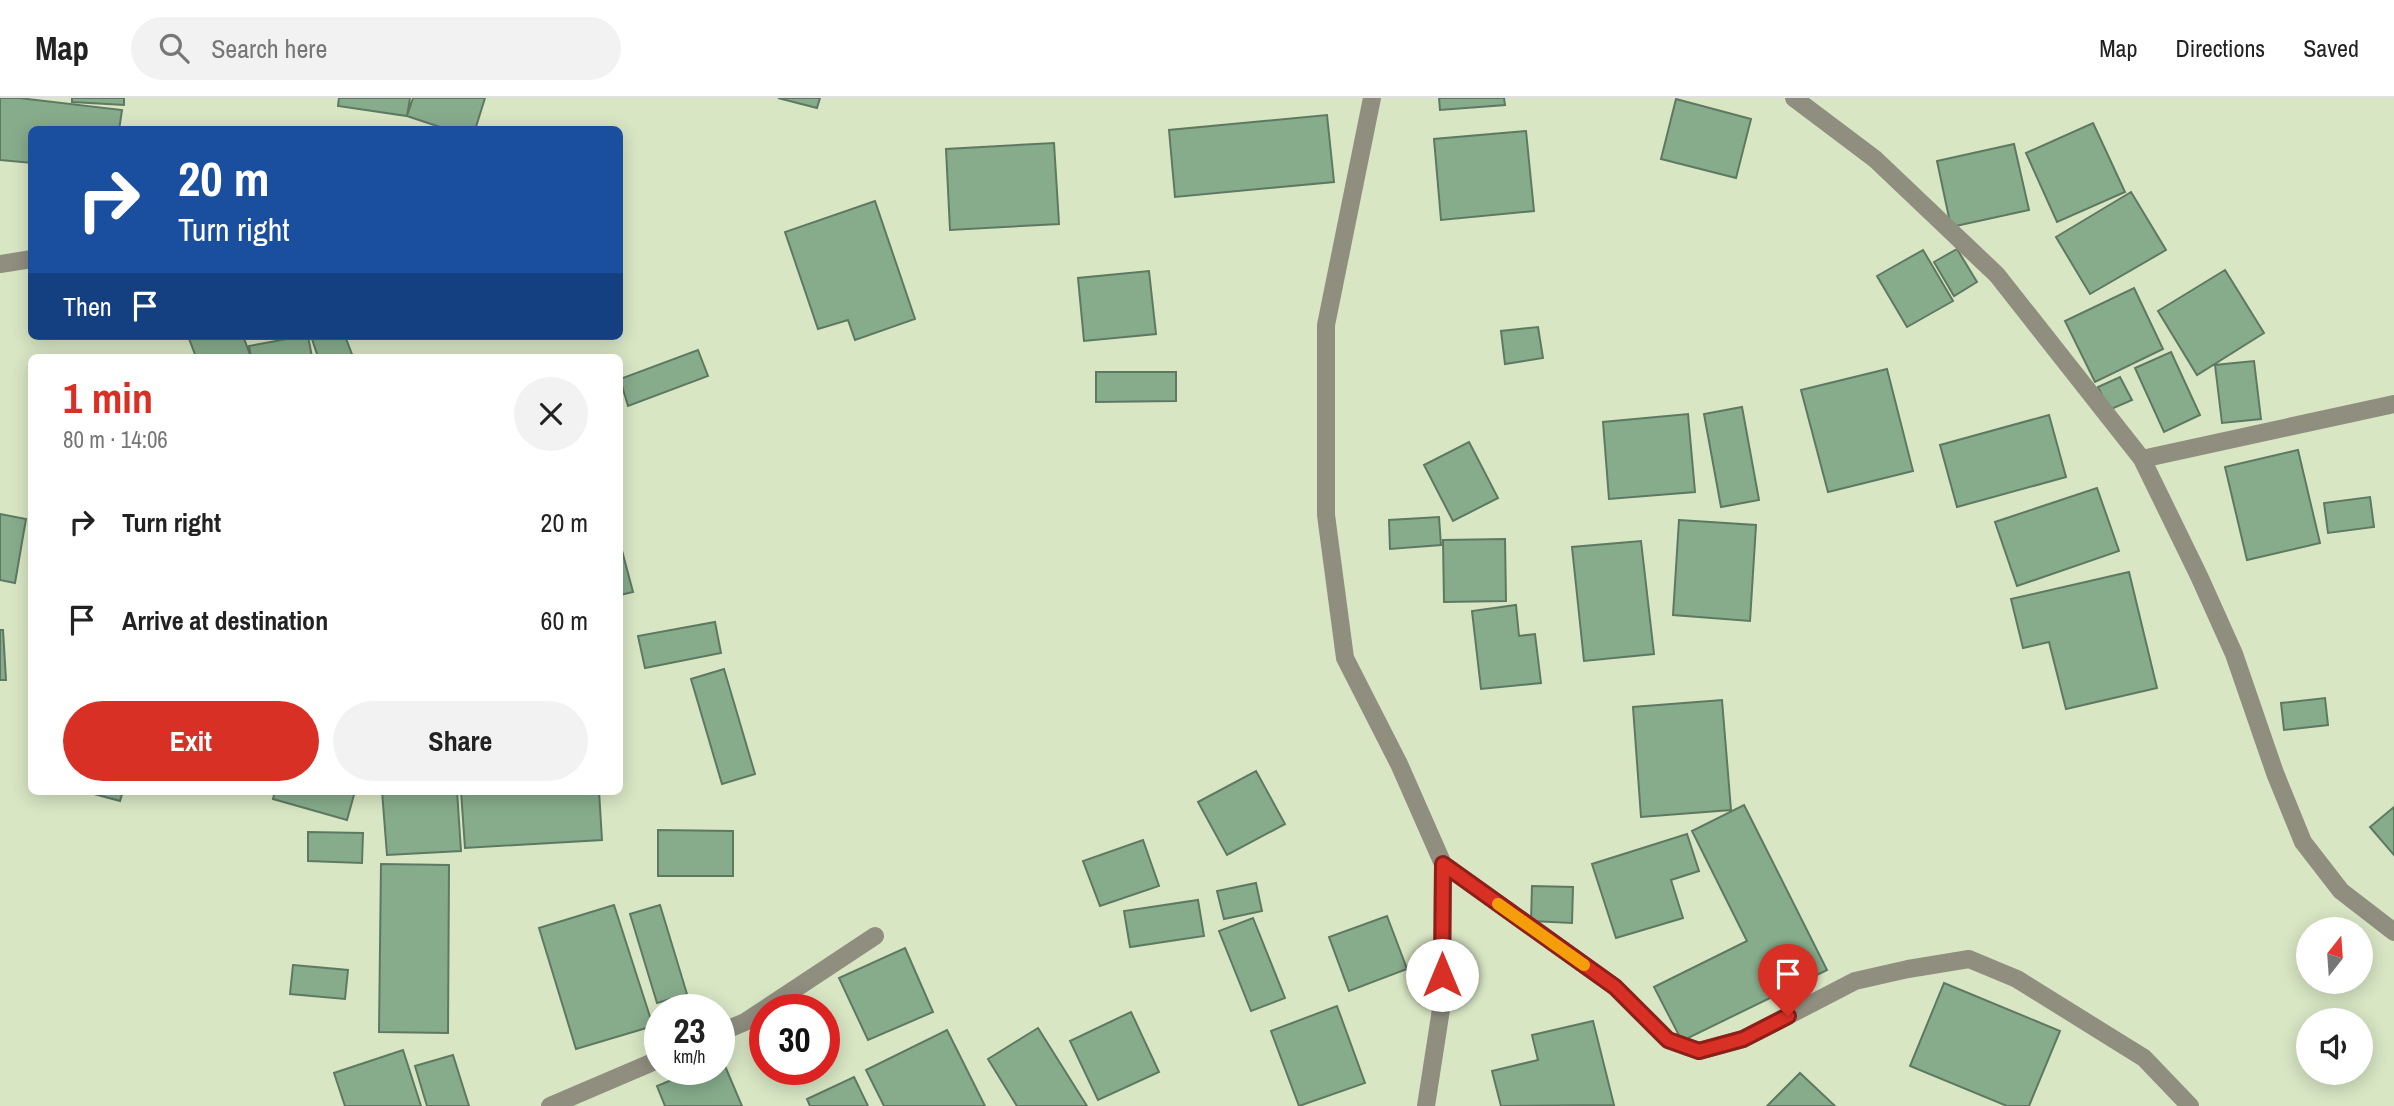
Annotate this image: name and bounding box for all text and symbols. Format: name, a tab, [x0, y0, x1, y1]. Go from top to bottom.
search box	[131, 17, 621, 80]
text: Map	[35, 26, 89, 70]
icon: search	[155, 29, 193, 67]
text: Search here	[211, 31, 327, 66]
text: Map	[2099, 32, 2137, 64]
text: Directions	[2175, 32, 2265, 64]
text: Saved	[2303, 32, 2359, 64]
text: 20 m	[178, 145, 270, 211]
icon: right	[63, 154, 154, 245]
text: Turn right	[178, 208, 290, 251]
icon: arrive	[126, 287, 164, 325]
text: Then	[63, 289, 112, 324]
text: 1 min	[63, 370, 153, 426]
button: close	[514, 377, 588, 451]
text: 80 m · 14:06	[63, 424, 168, 455]
icon: right	[63, 503, 101, 541]
text: Turn right	[122, 505, 221, 540]
text: 20 m	[541, 505, 588, 540]
icon: arrive	[63, 601, 101, 639]
text: Arrive at destination	[122, 603, 328, 638]
text: 60 m	[541, 603, 588, 638]
button: Exit	[63, 701, 319, 781]
button: Share	[333, 701, 588, 781]
north arrow	[2296, 917, 2373, 994]
map controls	[2296, 917, 2373, 1085]
position arrow	[1405, 938, 1479, 1012]
pin	[1758, 944, 1818, 1016]
icon: arrive	[1769, 955, 1807, 993]
speed limit sign: 30	[749, 994, 840, 1085]
text: 23	[674, 1007, 705, 1054]
button: sound	[2296, 1008, 2373, 1085]
text: km/h	[674, 1044, 706, 1069]

